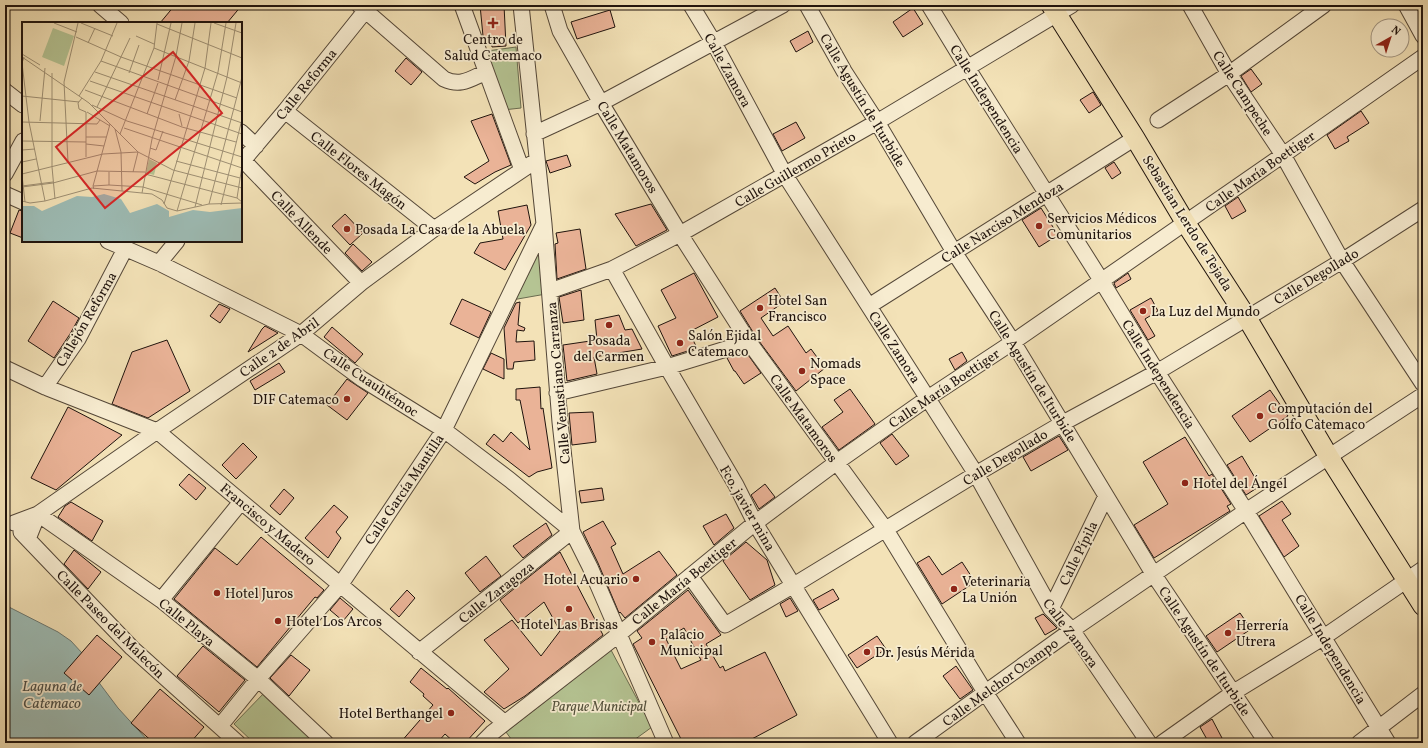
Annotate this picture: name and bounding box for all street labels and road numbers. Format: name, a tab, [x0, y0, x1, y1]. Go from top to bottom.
street label: Calle Zamora	[698, 30, 755, 111]
street label: Calle Agustín de Iturbide	[814, 31, 909, 171]
street label: Calle Independencia	[945, 42, 1027, 158]
street label: Calle Reforma	[272, 45, 342, 125]
street label: Calle Campeche	[1207, 48, 1277, 140]
street label: Calle Matamoros	[592, 98, 662, 198]
street label: Calle Flores Magón	[306, 127, 410, 215]
street label: Calle María Boettiger	[1202, 127, 1320, 217]
street label: Calle Guillermo Prieto	[732, 128, 860, 213]
street label: Sebastian Lerdo de Tejada	[1137, 152, 1236, 296]
street label: Calle Narciso Mendoza	[938, 178, 1068, 269]
street label: Calle Allende	[266, 187, 336, 259]
street label: Calle Degollado	[1271, 244, 1363, 310]
street label: Callejón Reforma	[52, 269, 122, 371]
street label: Calle Venustiano Carranza	[543, 301, 576, 465]
street label: Calle Agustín de Iturbide	[983, 307, 1080, 447]
street label: Calle Zamora	[863, 308, 924, 388]
street label: Calle 2 de Abril	[236, 314, 324, 383]
street label: Calle Independencia	[1117, 317, 1199, 433]
street label: Calle Cuauhtémoc	[319, 344, 422, 422]
street label: Calle María Boettiger	[886, 345, 1004, 434]
street label: Calle Matamoros	[764, 371, 841, 467]
street label: Calle Degollado	[960, 425, 1052, 491]
street label: Calle García Mantilla	[361, 431, 450, 549]
street label: Fco. javier mina	[714, 462, 779, 555]
street label: Francisco y Madero	[215, 480, 319, 571]
street label: Calle Pípila	[1056, 518, 1103, 589]
street label: Calle María Boettiger	[628, 534, 742, 631]
street label: Calle Zaragoza	[455, 558, 539, 629]
street label: Calle Paseo del Malecón	[51, 567, 168, 684]
street label: Calle Agustín de Iturbide	[1153, 583, 1254, 721]
street label: Calle Independencia	[1289, 591, 1370, 708]
street label: Calle Playa	[154, 595, 218, 652]
street label: Calle Zamora	[1037, 595, 1102, 673]
street label: Calle Melchor Ocampo	[939, 635, 1063, 732]

